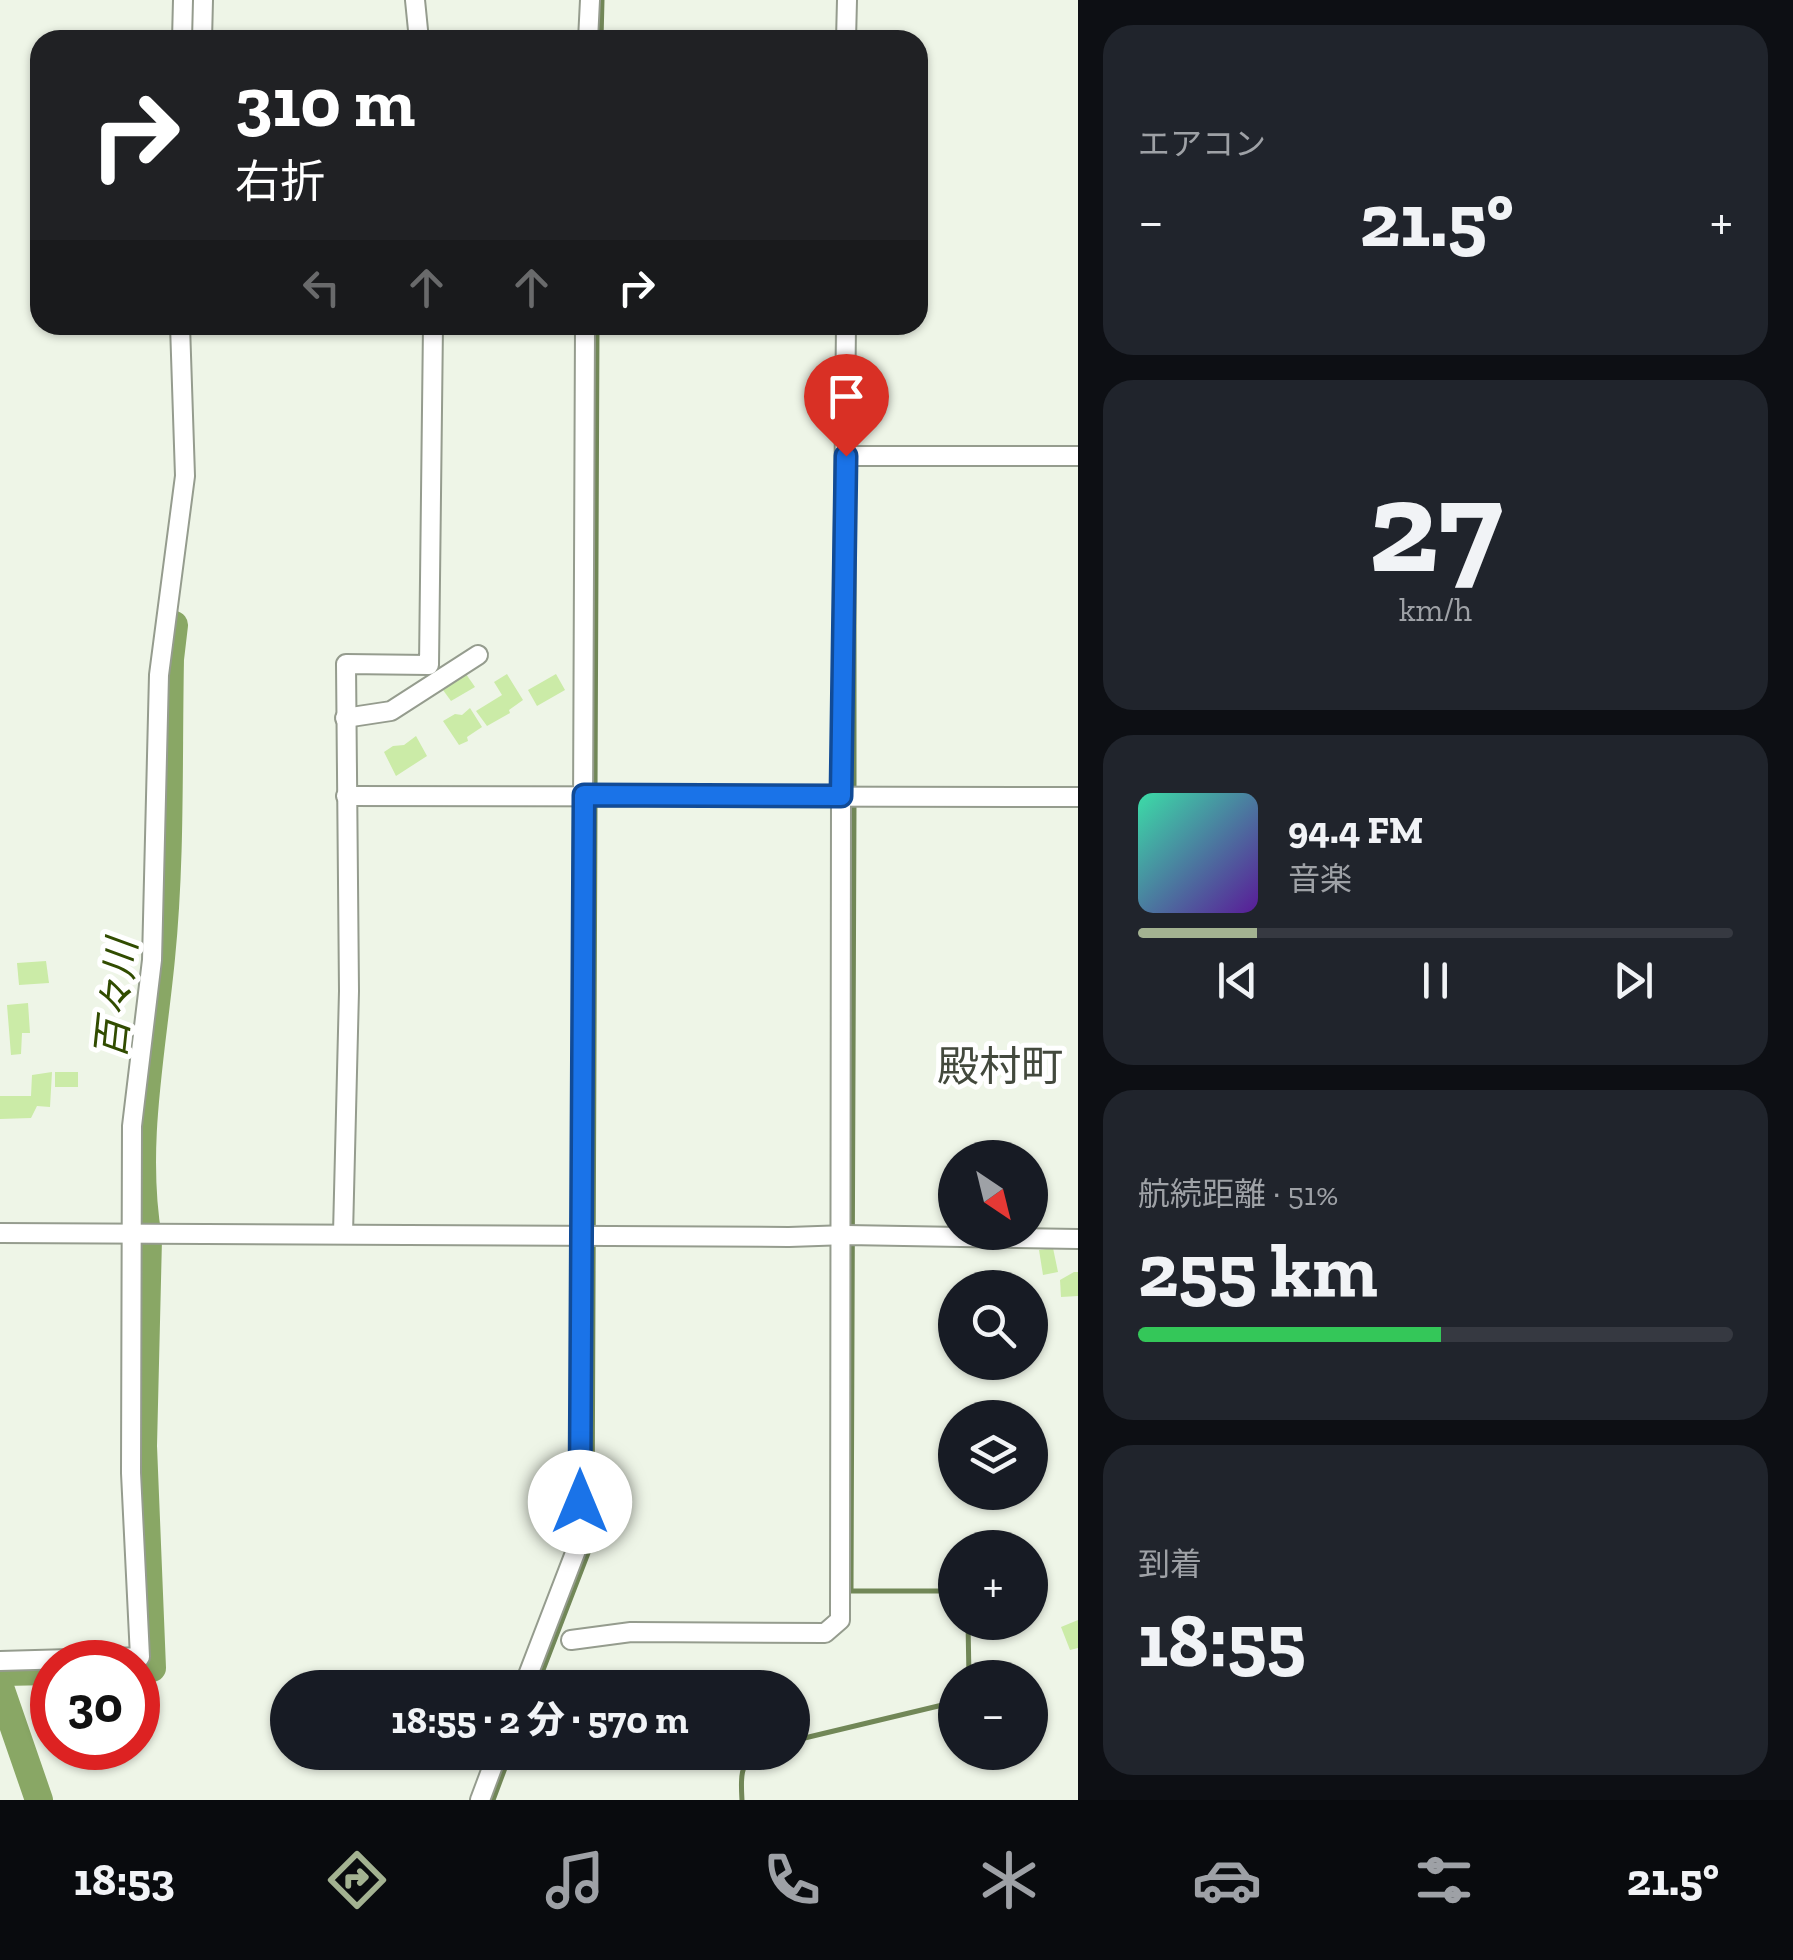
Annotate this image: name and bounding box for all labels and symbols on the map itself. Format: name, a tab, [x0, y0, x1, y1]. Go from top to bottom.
pin	[804, 354, 889, 457]
water label: 百々川	[86, 933, 147, 1061]
district label: 殿村町	[937, 1041, 1063, 1092]
north arrow	[938, 1140, 1048, 1250]
position arrow	[528, 1450, 632, 1554]
speed limit sign: 30	[30, 1640, 160, 1770]

